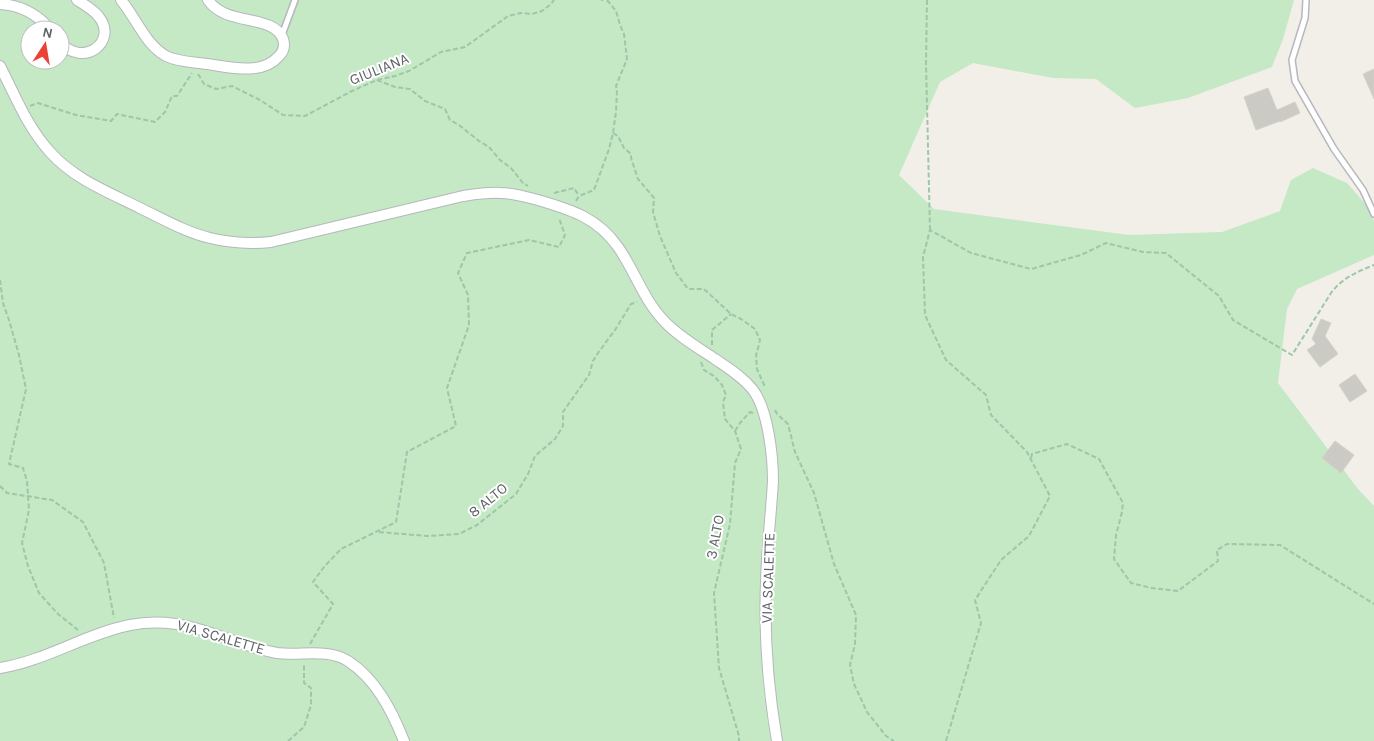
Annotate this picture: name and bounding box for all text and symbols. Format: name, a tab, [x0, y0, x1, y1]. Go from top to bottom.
north arrow	[20, 20, 70, 70]
text: N	[41, 23, 54, 42]
street label: GIULIANA	[347, 49, 412, 89]
street label: 8 ALTO	[465, 479, 511, 521]
street label: 3 ALTO	[702, 513, 728, 561]
street label: VIA SCALETTE	[757, 532, 779, 624]
street label: VIA SCALETTE	[175, 616, 267, 658]

